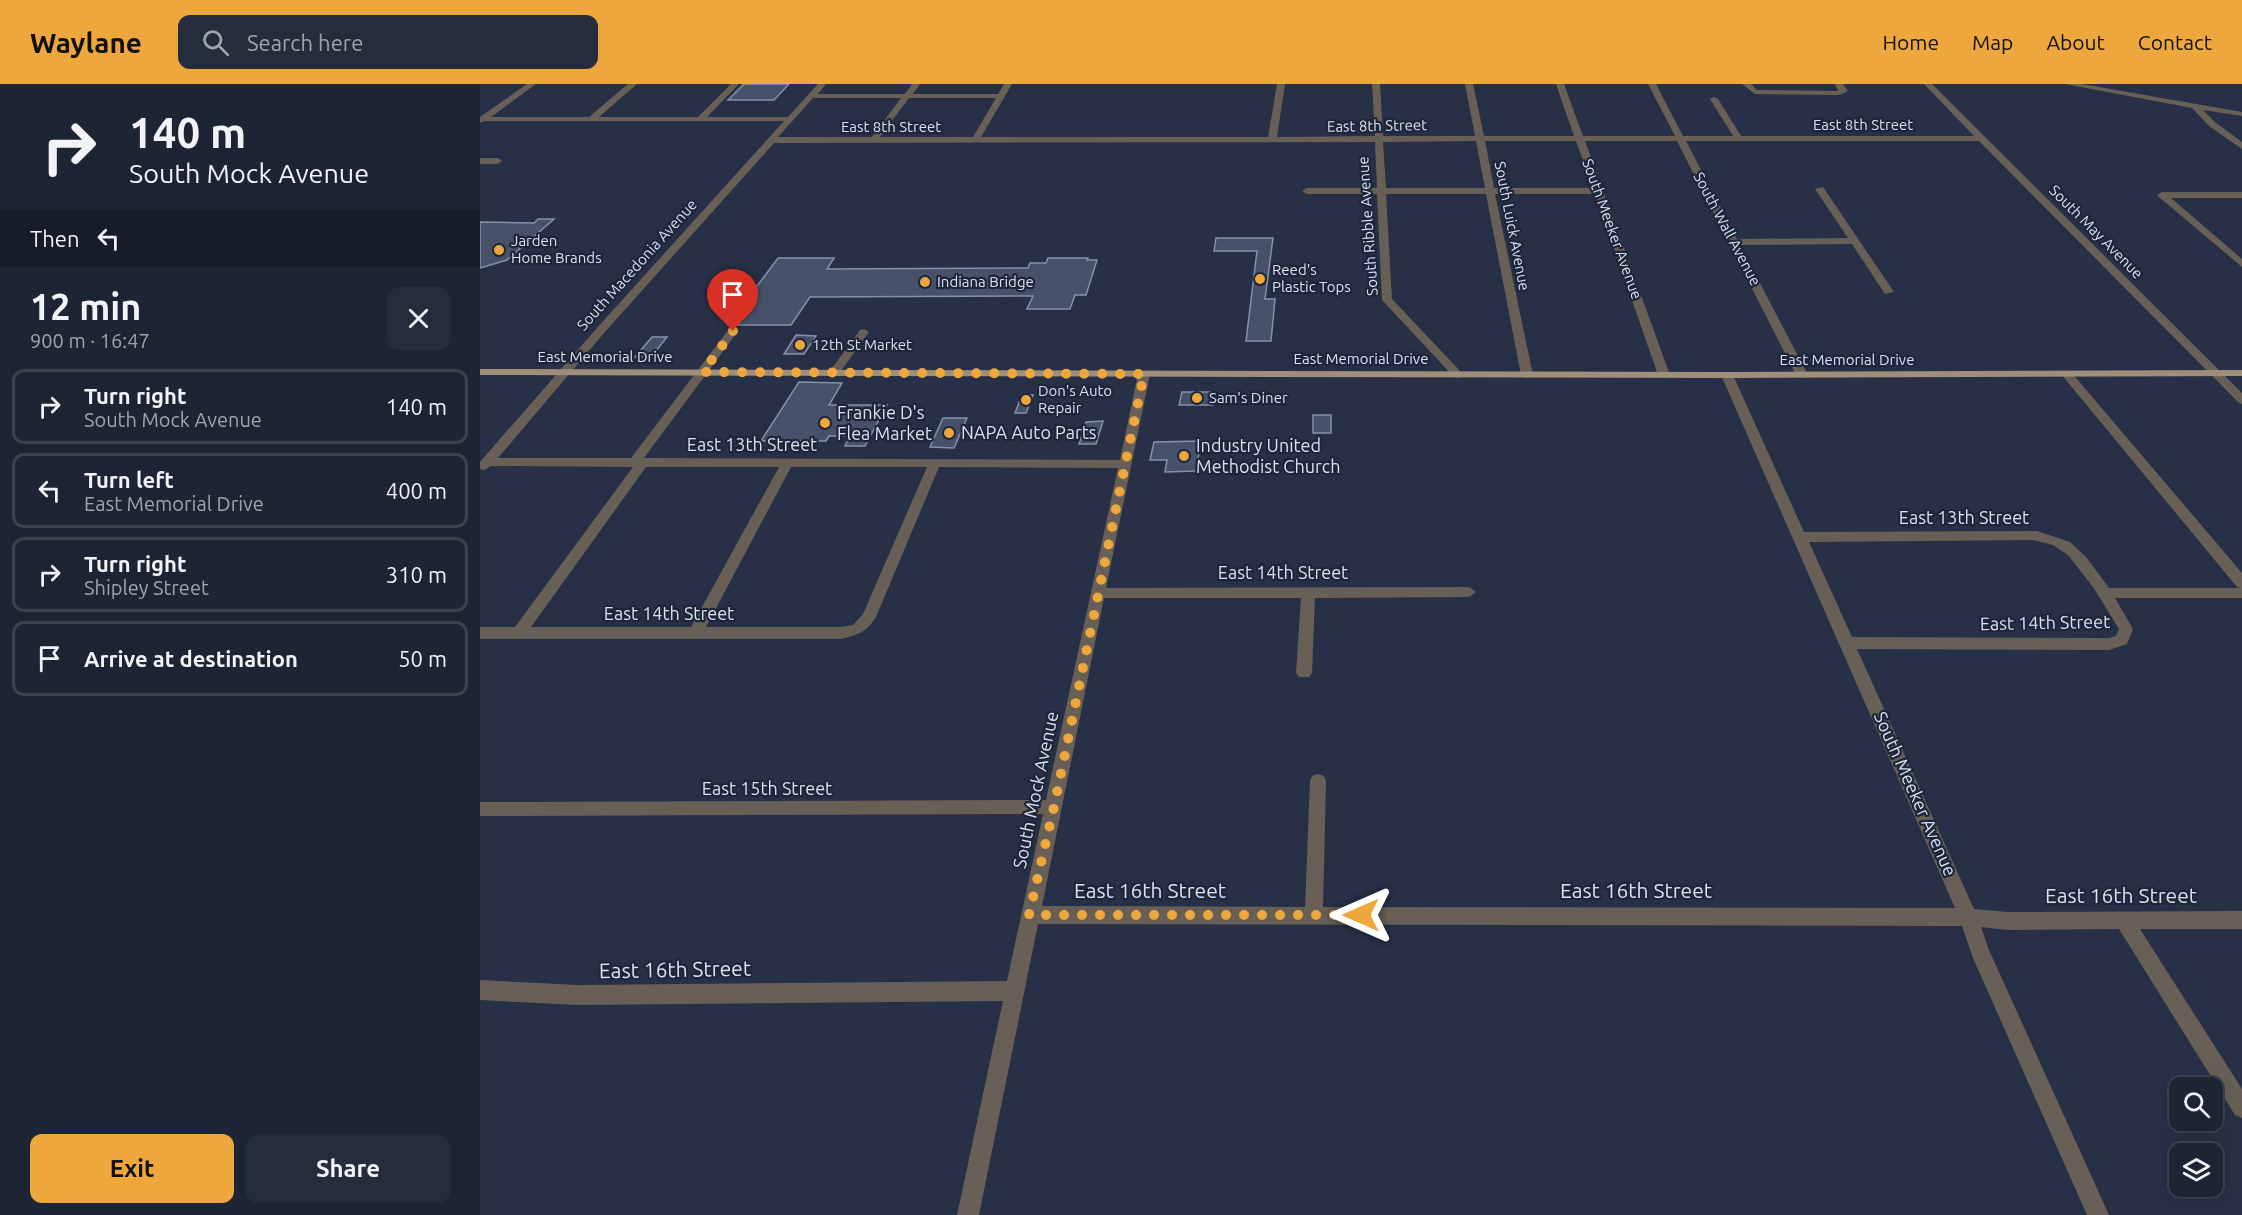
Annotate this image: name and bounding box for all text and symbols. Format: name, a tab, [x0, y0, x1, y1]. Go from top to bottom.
search box	[178, 15, 598, 69]
icon: search	[199, 26, 232, 59]
text: Waylane	[30, 27, 142, 58]
text: Search here	[247, 30, 363, 55]
text: Home	[1882, 30, 1939, 54]
text: Map	[1972, 30, 2013, 54]
text: About	[2046, 30, 2105, 54]
text: Contact	[2138, 30, 2212, 54]
icon: right	[30, 108, 108, 186]
text: 140 m	[129, 109, 246, 156]
street label: East 8th Street	[1327, 116, 1427, 135]
street label: East 8th Street	[1813, 116, 1913, 133]
street label: East 8th Street	[841, 118, 941, 135]
street label: South Ribble Avenue	[1354, 156, 1381, 296]
street label: South Meeker Avenue	[1579, 156, 1646, 301]
text: South Mock Avenue	[129, 158, 369, 188]
street label: South Luick Avenue	[1492, 160, 1533, 292]
street label: South Wall Avenue	[1690, 169, 1765, 288]
street label: South May Avenue	[2046, 181, 2147, 282]
street label: South Macedonia Avenue	[573, 196, 700, 334]
icon: left	[92, 222, 125, 255]
text: Then	[30, 226, 80, 251]
place label: Jarden Home Brands	[511, 232, 602, 266]
marker: Jarden Home Brands	[492, 243, 506, 257]
place label: Reed's Plastic Tops	[1272, 261, 1351, 295]
pin	[707, 269, 758, 331]
marker: Reed's Plastic Tops	[1253, 272, 1267, 286]
place label: Indiana Bridge	[937, 273, 1034, 290]
marker: Indiana Bridge	[918, 275, 932, 289]
icon: arrive	[716, 278, 749, 311]
text: 12 min	[30, 286, 141, 327]
button: close	[387, 287, 450, 350]
text: 900 m · 16:47	[30, 329, 150, 352]
place label: 12th St Market	[812, 336, 912, 353]
marker: 12th St Market	[793, 338, 807, 352]
street label: East Memorial Drive	[538, 348, 672, 365]
street label: East Memorial Drive	[1294, 350, 1428, 367]
street label: East Memorial Drive	[1780, 351, 1914, 368]
place label: Don's Auto Repair	[1038, 382, 1112, 416]
text: Turn right	[84, 383, 186, 408]
place label: Sam's Diner	[1209, 389, 1288, 406]
icon: right	[33, 390, 66, 423]
marker: Sam's Diner	[1190, 391, 1204, 405]
marker: Don's Auto Repair	[1019, 393, 1033, 407]
text: 140 m	[386, 394, 447, 419]
place label: Frankie D's Flea Market	[837, 402, 932, 443]
text: South Mock Avenue	[84, 408, 262, 431]
marker: Frankie D's Flea Market	[818, 416, 832, 430]
place label: NAPA Auto Parts	[961, 422, 1097, 442]
marker: NAPA Auto Parts	[942, 426, 956, 440]
street label: East 13th Street	[687, 434, 817, 454]
place label: Industry United Methodist Church	[1196, 435, 1340, 476]
marker: Industry United Methodist Church	[1177, 449, 1191, 463]
text: Turn left	[84, 467, 174, 492]
icon: left	[33, 474, 66, 507]
text: 400 m	[386, 478, 447, 503]
text: East Memorial Drive	[84, 492, 264, 515]
street label: East 13th Street	[1899, 507, 2029, 527]
text: Turn right	[84, 551, 186, 576]
icon: right	[33, 558, 66, 591]
text: 310 m	[386, 562, 447, 587]
street label: East 14th Street	[1218, 562, 1348, 582]
text: Shipley Street	[84, 576, 209, 599]
street label: East 14th Street	[604, 603, 734, 623]
street label: East 14th Street	[1980, 611, 2110, 633]
icon: arrive	[33, 642, 66, 675]
text: Arrive at destination	[84, 646, 298, 671]
text: 50 m	[398, 646, 447, 671]
street label: South Meeker Avenue	[1871, 708, 1961, 879]
street label: South Mock Avenue	[1009, 709, 1061, 870]
street label: East 15th Street	[702, 778, 832, 798]
street label: East 16th Street	[1074, 878, 1226, 902]
street label: East 16th Street	[1560, 878, 1712, 902]
position arrow	[1329, 883, 1393, 947]
street label: East 16th Street	[2045, 883, 2197, 907]
street label: East 16th Street	[599, 956, 751, 982]
map controls	[2169, 1077, 2223, 1197]
button: search	[2169, 1077, 2223, 1131]
button: Exit	[30, 1134, 234, 1203]
button: Share	[246, 1134, 450, 1203]
button: layers	[2169, 1143, 2223, 1197]

